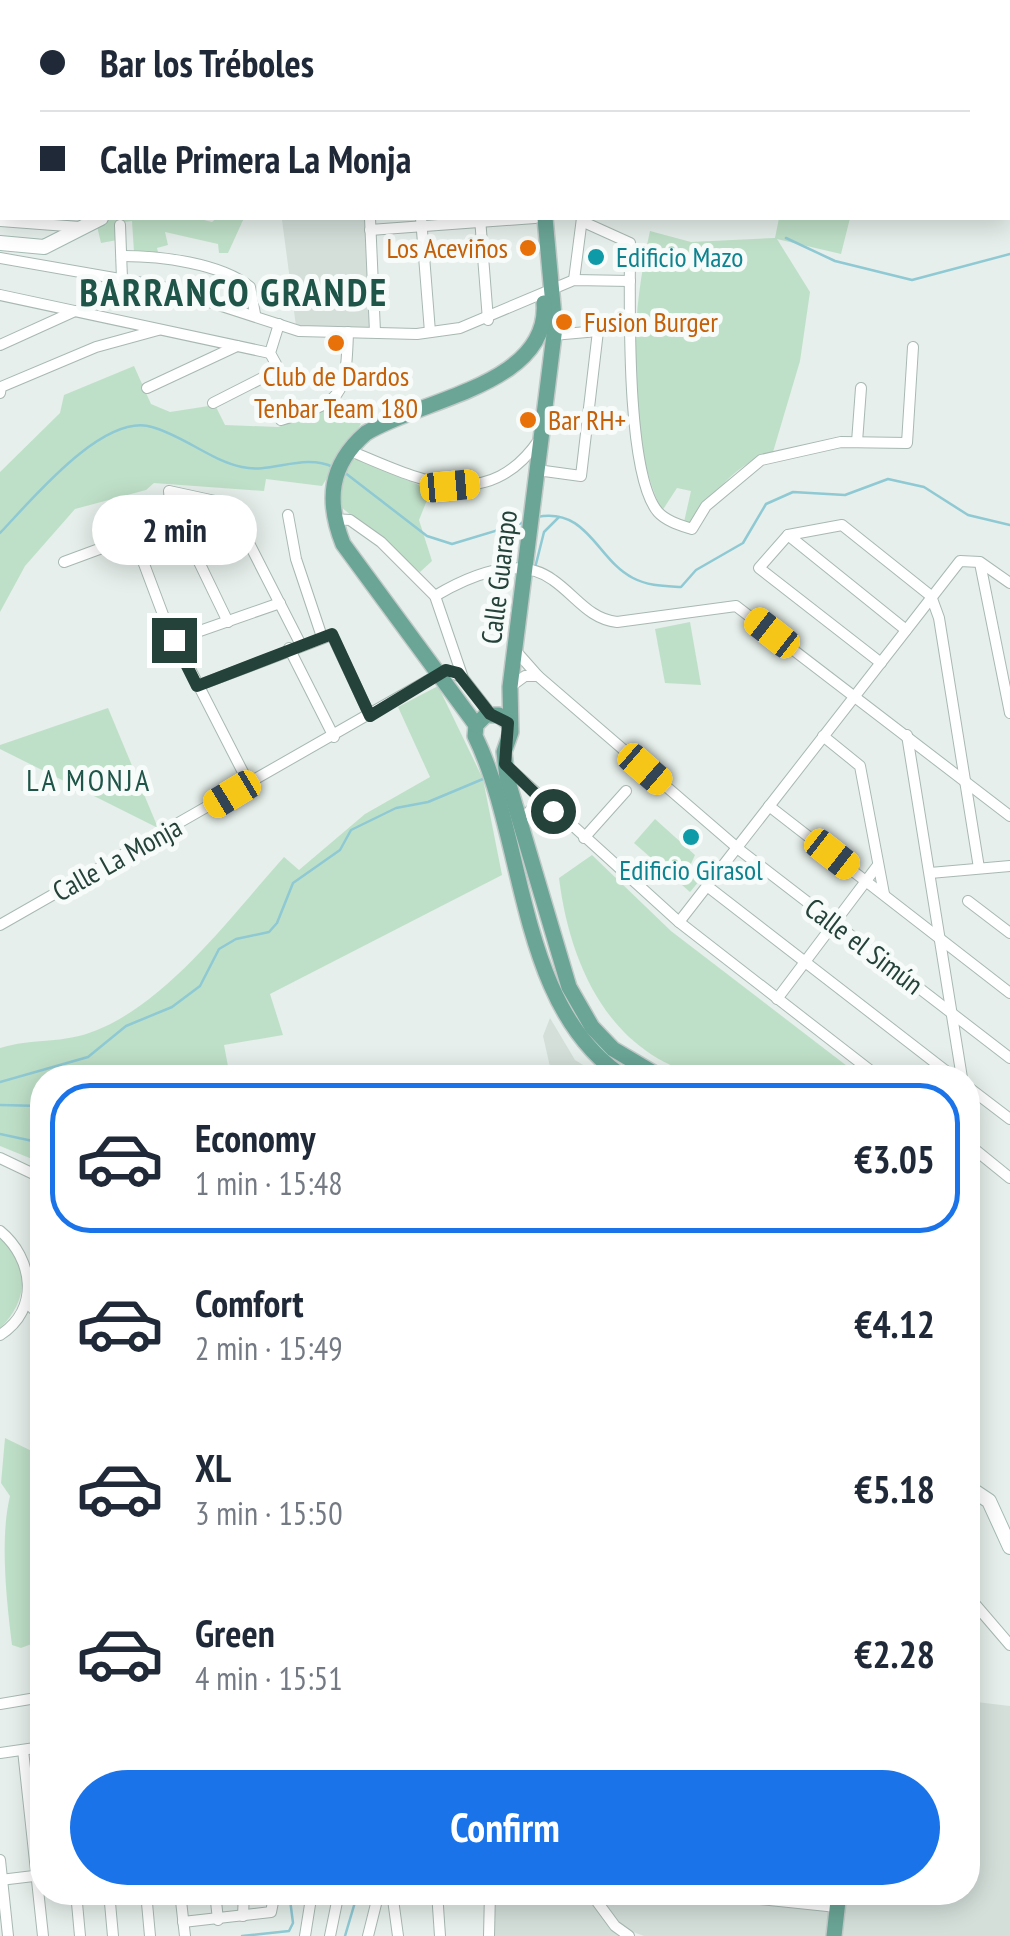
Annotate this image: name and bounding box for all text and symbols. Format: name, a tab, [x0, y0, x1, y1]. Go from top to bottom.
text: Bar los Tréboles	[100, 38, 314, 87]
text: Calle Primera La Monja	[100, 134, 411, 183]
place label: Los Aceviños	[387, 229, 508, 266]
marker: Los Aceviños	[517, 237, 539, 259]
place label: Edificio Mazo	[616, 238, 743, 275]
marker: Edificio Mazo	[585, 246, 607, 268]
district label: BARRANCO GRANDE	[79, 267, 389, 316]
place label: Fusion Burger	[584, 303, 718, 340]
marker: Fusion Burger	[553, 311, 575, 333]
marker: Club de Dardos Tenbar Team 180	[325, 332, 347, 354]
place label: Club de Dardos Tenbar Team 180	[254, 357, 418, 426]
place label: Bar RH+	[548, 401, 626, 438]
marker: Bar RH+	[517, 409, 539, 431]
car	[419, 468, 481, 504]
callout: 2 min	[91, 495, 256, 565]
street label: Calle Guarapo	[472, 508, 525, 646]
text: 2 min	[142, 509, 207, 551]
car	[739, 603, 805, 663]
route end	[152, 618, 197, 663]
car	[613, 738, 677, 800]
district label: LA MONJA	[26, 760, 152, 799]
car	[199, 766, 265, 822]
route start	[531, 789, 576, 834]
street label: Calle La Monja	[46, 808, 188, 909]
car	[799, 824, 865, 884]
marker: Edificio Girasol	[680, 826, 702, 848]
place label: Edificio Girasol	[619, 851, 763, 888]
street label: Calle el Simún	[798, 889, 931, 1002]
icon: car	[75, 1113, 165, 1203]
text: Economy	[195, 1113, 315, 1162]
text: €3.05	[854, 1134, 935, 1183]
text: 1 min · 15:48	[195, 1162, 343, 1204]
icon: car	[75, 1278, 165, 1368]
text: Comfort	[195, 1278, 304, 1327]
text: €4.12	[854, 1299, 935, 1348]
text: 2 min · 15:49	[195, 1327, 343, 1369]
icon: car	[75, 1443, 165, 1533]
text: XL	[195, 1443, 231, 1492]
text: €5.18	[854, 1464, 935, 1513]
text: 3 min · 15:50	[195, 1492, 343, 1534]
icon: car	[75, 1608, 165, 1698]
text: Green	[195, 1608, 275, 1657]
text: €2.28	[854, 1629, 935, 1678]
text: 4 min · 15:51	[195, 1657, 343, 1699]
button: Confirm	[70, 1770, 940, 1885]

